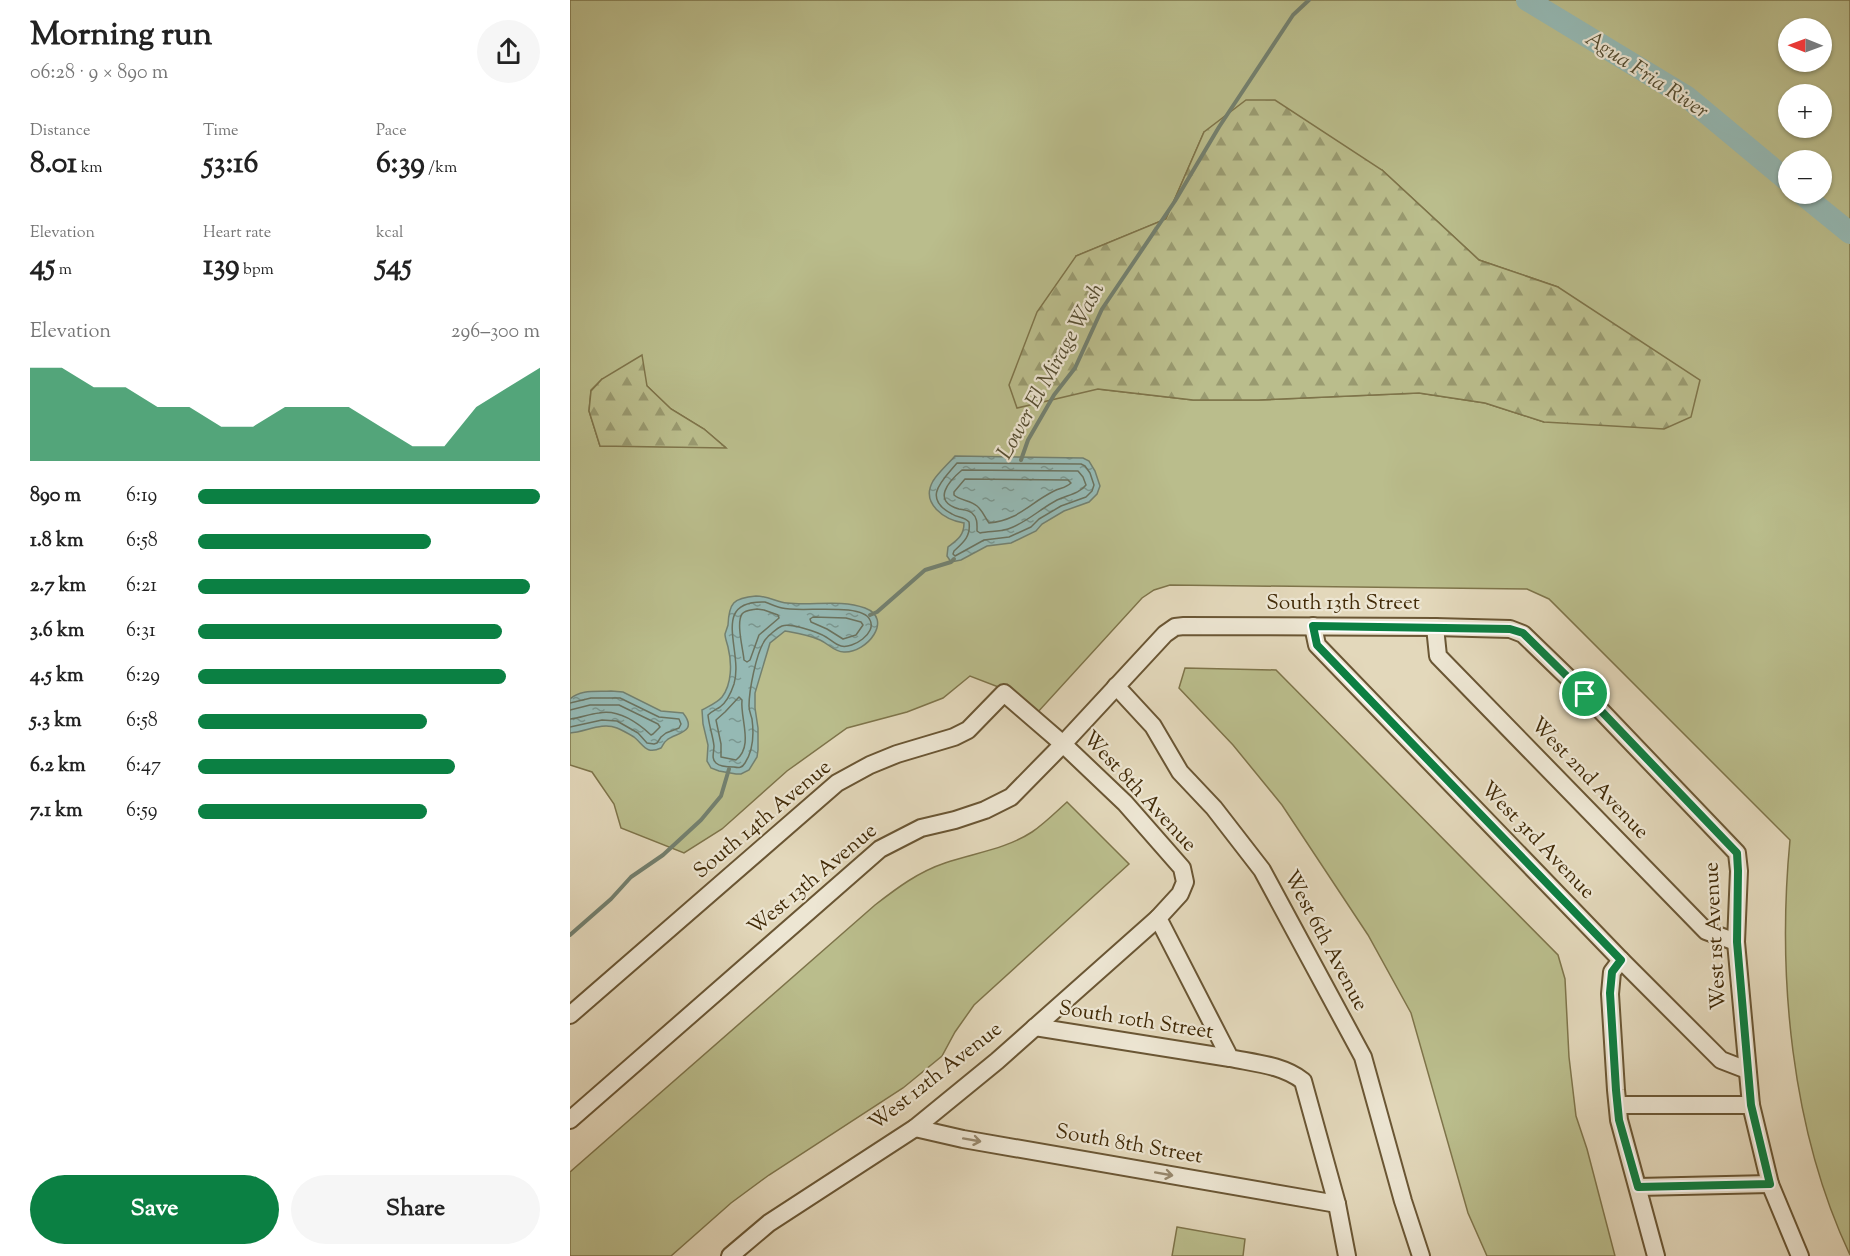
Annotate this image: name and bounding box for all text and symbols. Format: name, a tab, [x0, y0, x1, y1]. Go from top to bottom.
text: Morning run	[30, 12, 212, 60]
north arrow	[1778, 18, 1832, 72]
map controls	[1778, 18, 1832, 204]
button: share	[477, 20, 540, 83]
water label: Agua Fria River	[1578, 24, 1714, 128]
text: 06:28 · 9 × 890 m	[30, 59, 168, 88]
button: +	[1778, 84, 1832, 138]
text: Distance	[30, 120, 90, 143]
text: Time	[203, 120, 239, 143]
text: Pace	[376, 120, 407, 143]
text: 8.01	[30, 143, 77, 186]
text: 53:16	[203, 143, 258, 186]
text: 6:39	[376, 143, 425, 186]
button: −	[1778, 150, 1832, 204]
text: km	[77, 157, 103, 180]
text: /km	[425, 157, 457, 180]
text: Elevation	[30, 222, 95, 245]
text: Heart rate	[203, 222, 271, 245]
text: kcal	[376, 222, 404, 245]
text: 45	[30, 245, 55, 288]
text: 139	[203, 245, 240, 288]
text: 545	[376, 245, 412, 288]
text: m	[55, 259, 72, 282]
text: bpm	[240, 259, 274, 282]
water label: Lower El Mirage Wash	[990, 278, 1114, 466]
text: Elevation	[30, 318, 111, 347]
text: 296–300 m	[451, 318, 540, 347]
text: 890 m	[30, 482, 81, 511]
text: 6:19	[126, 482, 157, 511]
text: 1.8 km	[30, 527, 84, 556]
text: 6:58	[126, 527, 158, 556]
text: 2.7 km	[30, 572, 86, 601]
text: 6:21	[126, 572, 157, 601]
street label: South 13th Street	[1266, 589, 1420, 619]
text: 3.6 km	[30, 617, 84, 646]
text: 6:31	[126, 617, 156, 646]
text: 4.5 km	[30, 662, 84, 691]
text: 6:29	[126, 662, 160, 691]
pin	[1559, 668, 1610, 719]
icon: arrive	[1568, 677, 1601, 710]
text: 5.3 km	[30, 707, 82, 736]
text: 6:58	[126, 707, 158, 736]
street label: West 2nd Avenue	[1523, 711, 1655, 847]
street label: West 8th Avenue	[1075, 725, 1203, 859]
text: 6.2 km	[30, 752, 86, 781]
text: 6:47	[126, 752, 161, 781]
street label: South 14th Avenue	[688, 753, 838, 887]
street label: West 3rd Avenue	[1473, 775, 1601, 907]
text: 7.1 km	[30, 797, 83, 826]
text: 6:59	[126, 797, 158, 826]
street label: West 13th Avenue	[742, 817, 884, 943]
street label: West 1st Avenue	[1697, 861, 1735, 1011]
street label: West 6th Avenue	[1275, 865, 1375, 1017]
street label: South 10th Street	[1057, 994, 1215, 1048]
street label: West 12th Avenue	[863, 1015, 1009, 1139]
street label: South 8th Street	[1053, 1117, 1205, 1173]
one-way arrow	[961, 1135, 981, 1146]
one-way arrow	[1154, 1169, 1173, 1180]
button: Save	[30, 1175, 279, 1244]
button: Share	[291, 1175, 540, 1244]

